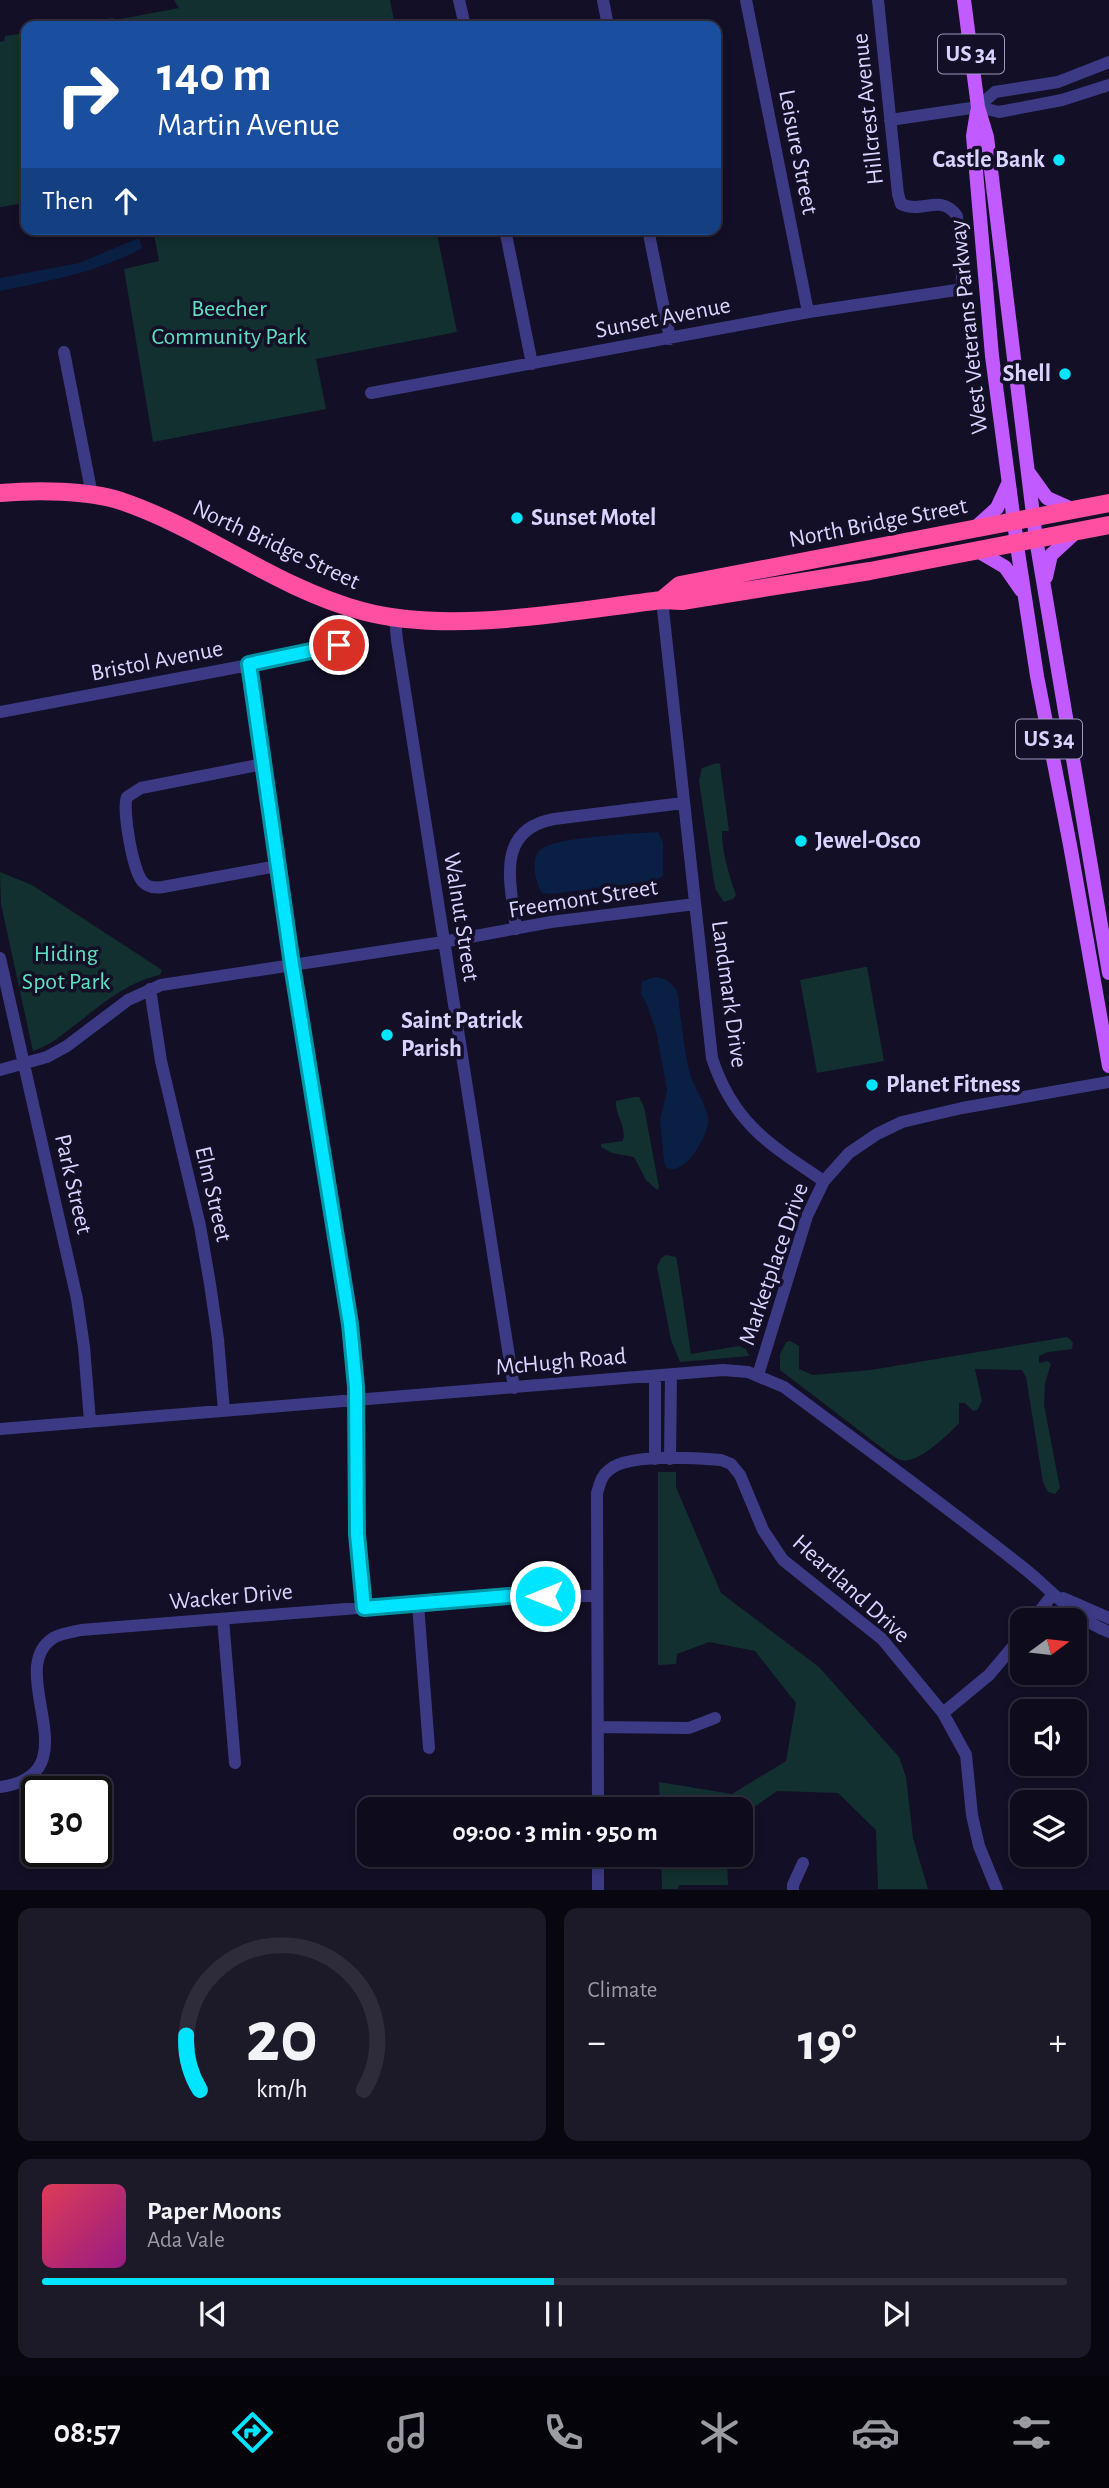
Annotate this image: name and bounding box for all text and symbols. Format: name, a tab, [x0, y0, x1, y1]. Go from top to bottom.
street label: Hillcrest Avenue	[848, 32, 888, 186]
road number: US 34	[938, 34, 1004, 74]
icon: right	[42, 49, 133, 140]
text: 140 m	[157, 51, 272, 100]
street label: Leisure Street	[774, 88, 822, 217]
text: Martin Avenue	[157, 109, 340, 141]
place label: Castle Bank	[933, 148, 1045, 172]
marker: Castle Bank	[1051, 152, 1067, 168]
icon: ahead	[107, 182, 145, 220]
text: Then	[42, 188, 93, 214]
street label: West Veterans Parkway	[946, 218, 992, 436]
street label: Sunset Avenue	[593, 293, 733, 343]
park label: Beecher Community Park	[151, 297, 307, 349]
place label: Shell	[1003, 362, 1051, 386]
marker: Shell	[1057, 366, 1073, 382]
street label: North Bridge Street	[787, 494, 970, 552]
street label: North Bridge Street	[189, 496, 363, 594]
place label: Sunset Motel	[531, 506, 656, 530]
marker: Sunset Motel	[509, 510, 525, 526]
pin	[309, 615, 369, 675]
icon: arrive	[320, 626, 358, 664]
street label: Bristol Avenue	[89, 636, 225, 686]
road number: US 34	[1016, 720, 1082, 758]
place label: Jewel-Osco	[815, 829, 921, 853]
marker: Jewel-Osco	[793, 833, 809, 849]
street label: Walnut Street	[439, 851, 483, 983]
street label: Freemont Street	[507, 875, 660, 923]
street label: Landmark Drive	[707, 919, 751, 1069]
park label: Hiding Spot Park	[22, 942, 110, 994]
place label: Saint Patrick Parish	[401, 1009, 523, 1061]
marker: Saint Patrick Parish	[379, 1027, 395, 1043]
place label: Planet Fitness	[886, 1073, 1021, 1097]
marker: Planet Fitness	[864, 1077, 880, 1093]
street label: Park Street	[50, 1132, 96, 1237]
street label: Elm Street	[190, 1144, 236, 1244]
street label: Marketplace Drive	[735, 1180, 813, 1348]
street label: McHugh Road	[495, 1344, 627, 1380]
street label: Heartland Drive	[788, 1530, 914, 1648]
position arrow	[508, 1559, 582, 1633]
street label: Wacker Drive	[168, 1580, 294, 1614]
north arrow	[1010, 1608, 1087, 1685]
map controls	[1010, 1608, 1087, 1867]
button: sound	[1010, 1699, 1087, 1776]
speed limit sign: 30	[21, 1776, 112, 1867]
button: layers	[1010, 1790, 1087, 1867]
text: 09:00 · 3 min · 950 m	[452, 1819, 658, 1845]
text: Climate	[588, 1979, 657, 2002]
text: 20	[246, 2003, 318, 2076]
text: 19°	[798, 2017, 857, 2069]
text: −	[588, 2024, 606, 2062]
text: +	[1049, 2024, 1067, 2062]
text: km/h	[256, 2077, 308, 2102]
text: Paper Moons	[147, 2198, 282, 2224]
text: Ada Vale	[147, 2229, 225, 2252]
icon: previous	[194, 2295, 232, 2333]
icon: pause	[535, 2295, 573, 2333]
icon: next	[877, 2295, 915, 2333]
icon: directions	[228, 2408, 277, 2457]
icon: music	[383, 2408, 432, 2457]
icon: phone	[539, 2408, 588, 2457]
icon: climate	[695, 2408, 744, 2457]
icon: car	[851, 2408, 900, 2457]
icon: filters	[1007, 2408, 1056, 2457]
text: 08:57	[53, 2416, 121, 2448]

